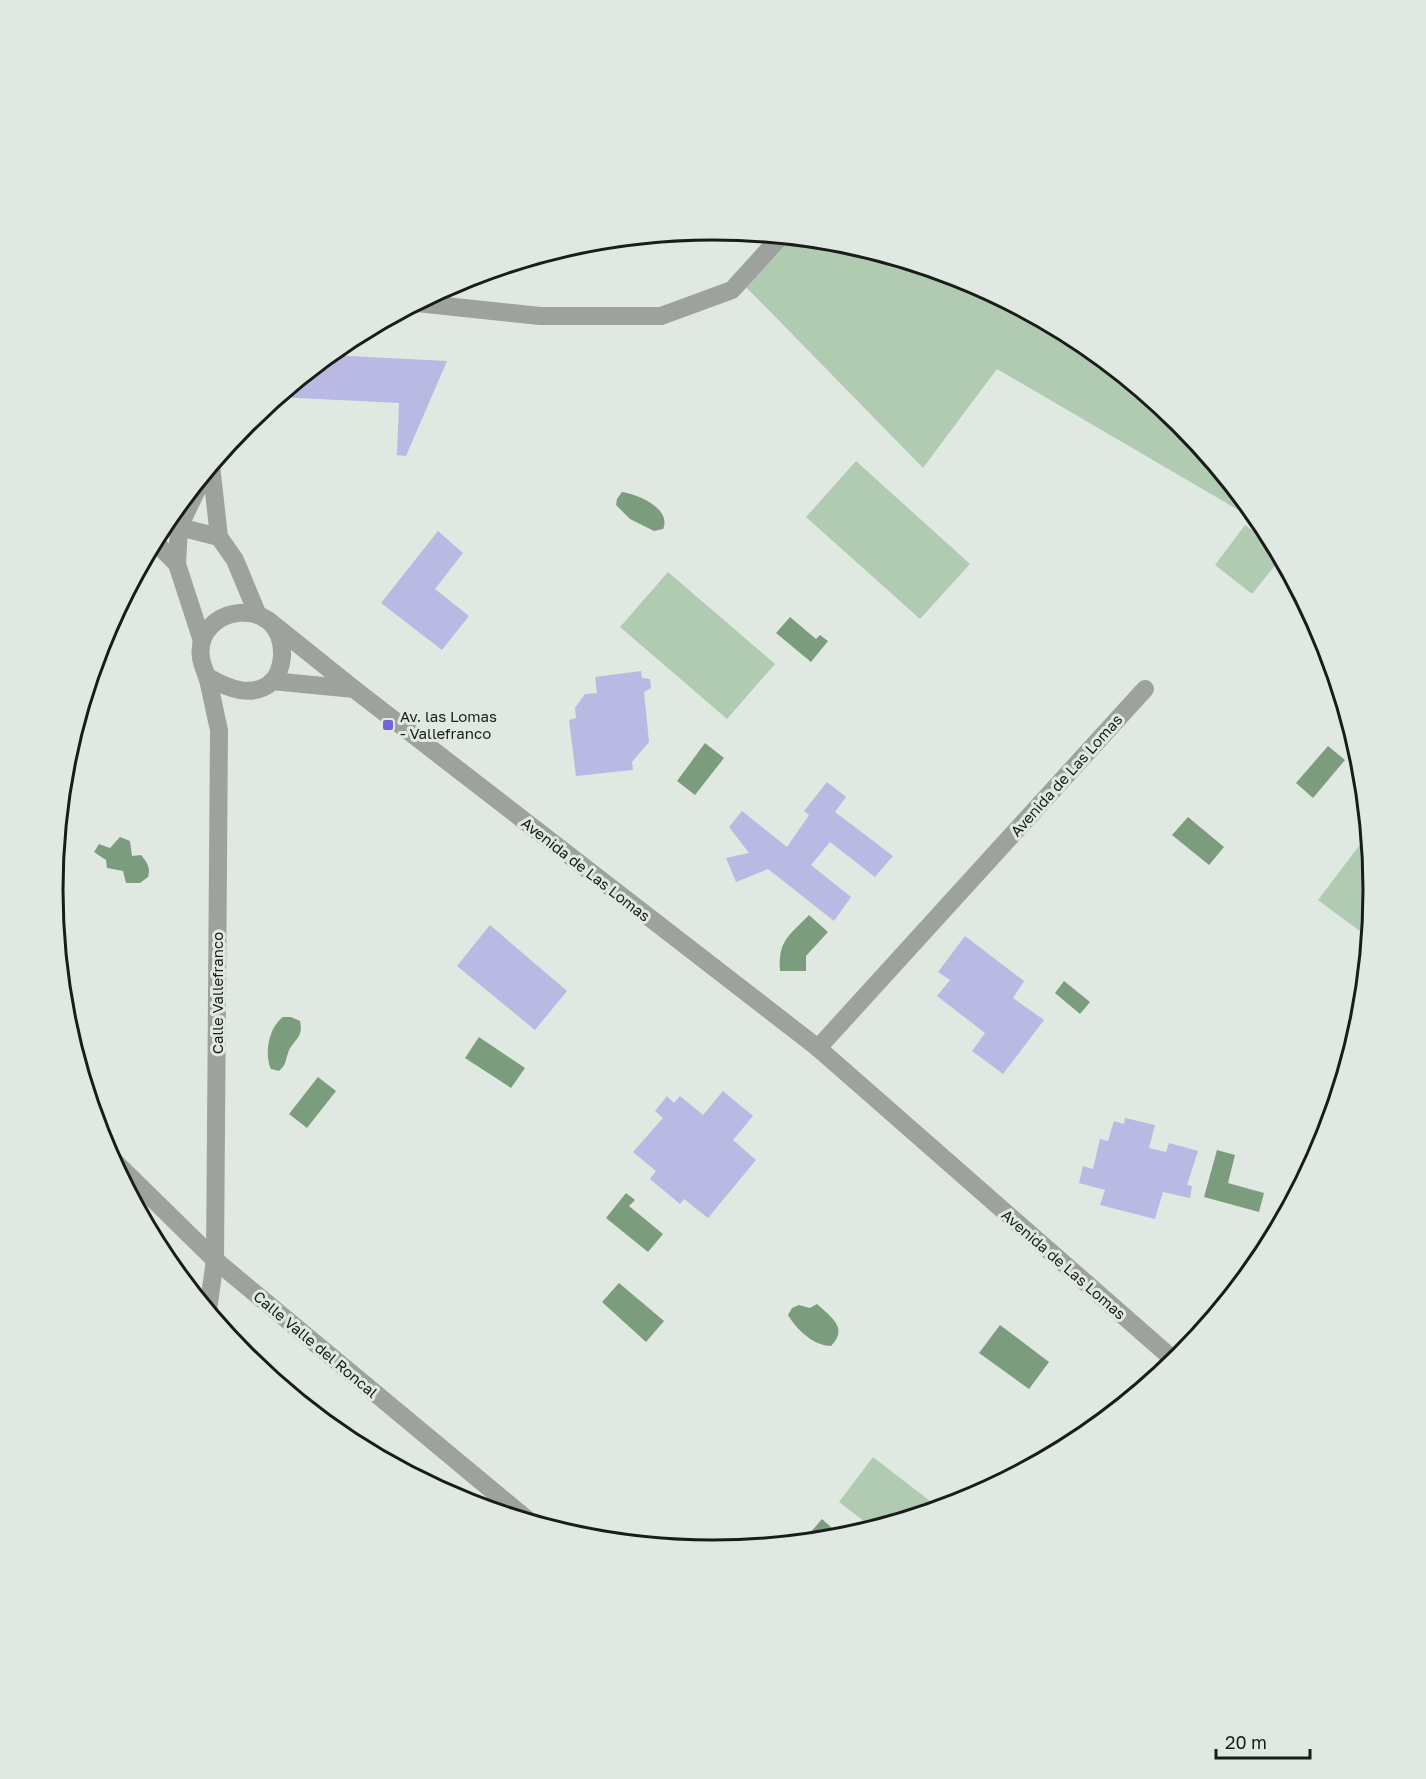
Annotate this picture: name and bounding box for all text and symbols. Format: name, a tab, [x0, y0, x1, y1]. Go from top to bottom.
place label: Av. las Lomas - Vallefranco	[400, 707, 497, 742]
street label: Avenida de Las Lomas	[1006, 710, 1126, 840]
marker: Av. las Lomas - Vallefranco	[381, 718, 395, 732]
street label: Avenida de Las Lomas	[518, 813, 654, 925]
street label: Calle Vallefranco	[208, 932, 226, 1054]
street label: Avenida de Las Lomas	[998, 1205, 1130, 1323]
street label: Calle Valle del Roncal	[250, 1287, 382, 1401]
scale bar	[1216, 1722, 1310, 1760]
text: 20 m	[1225, 1731, 1267, 1753]

